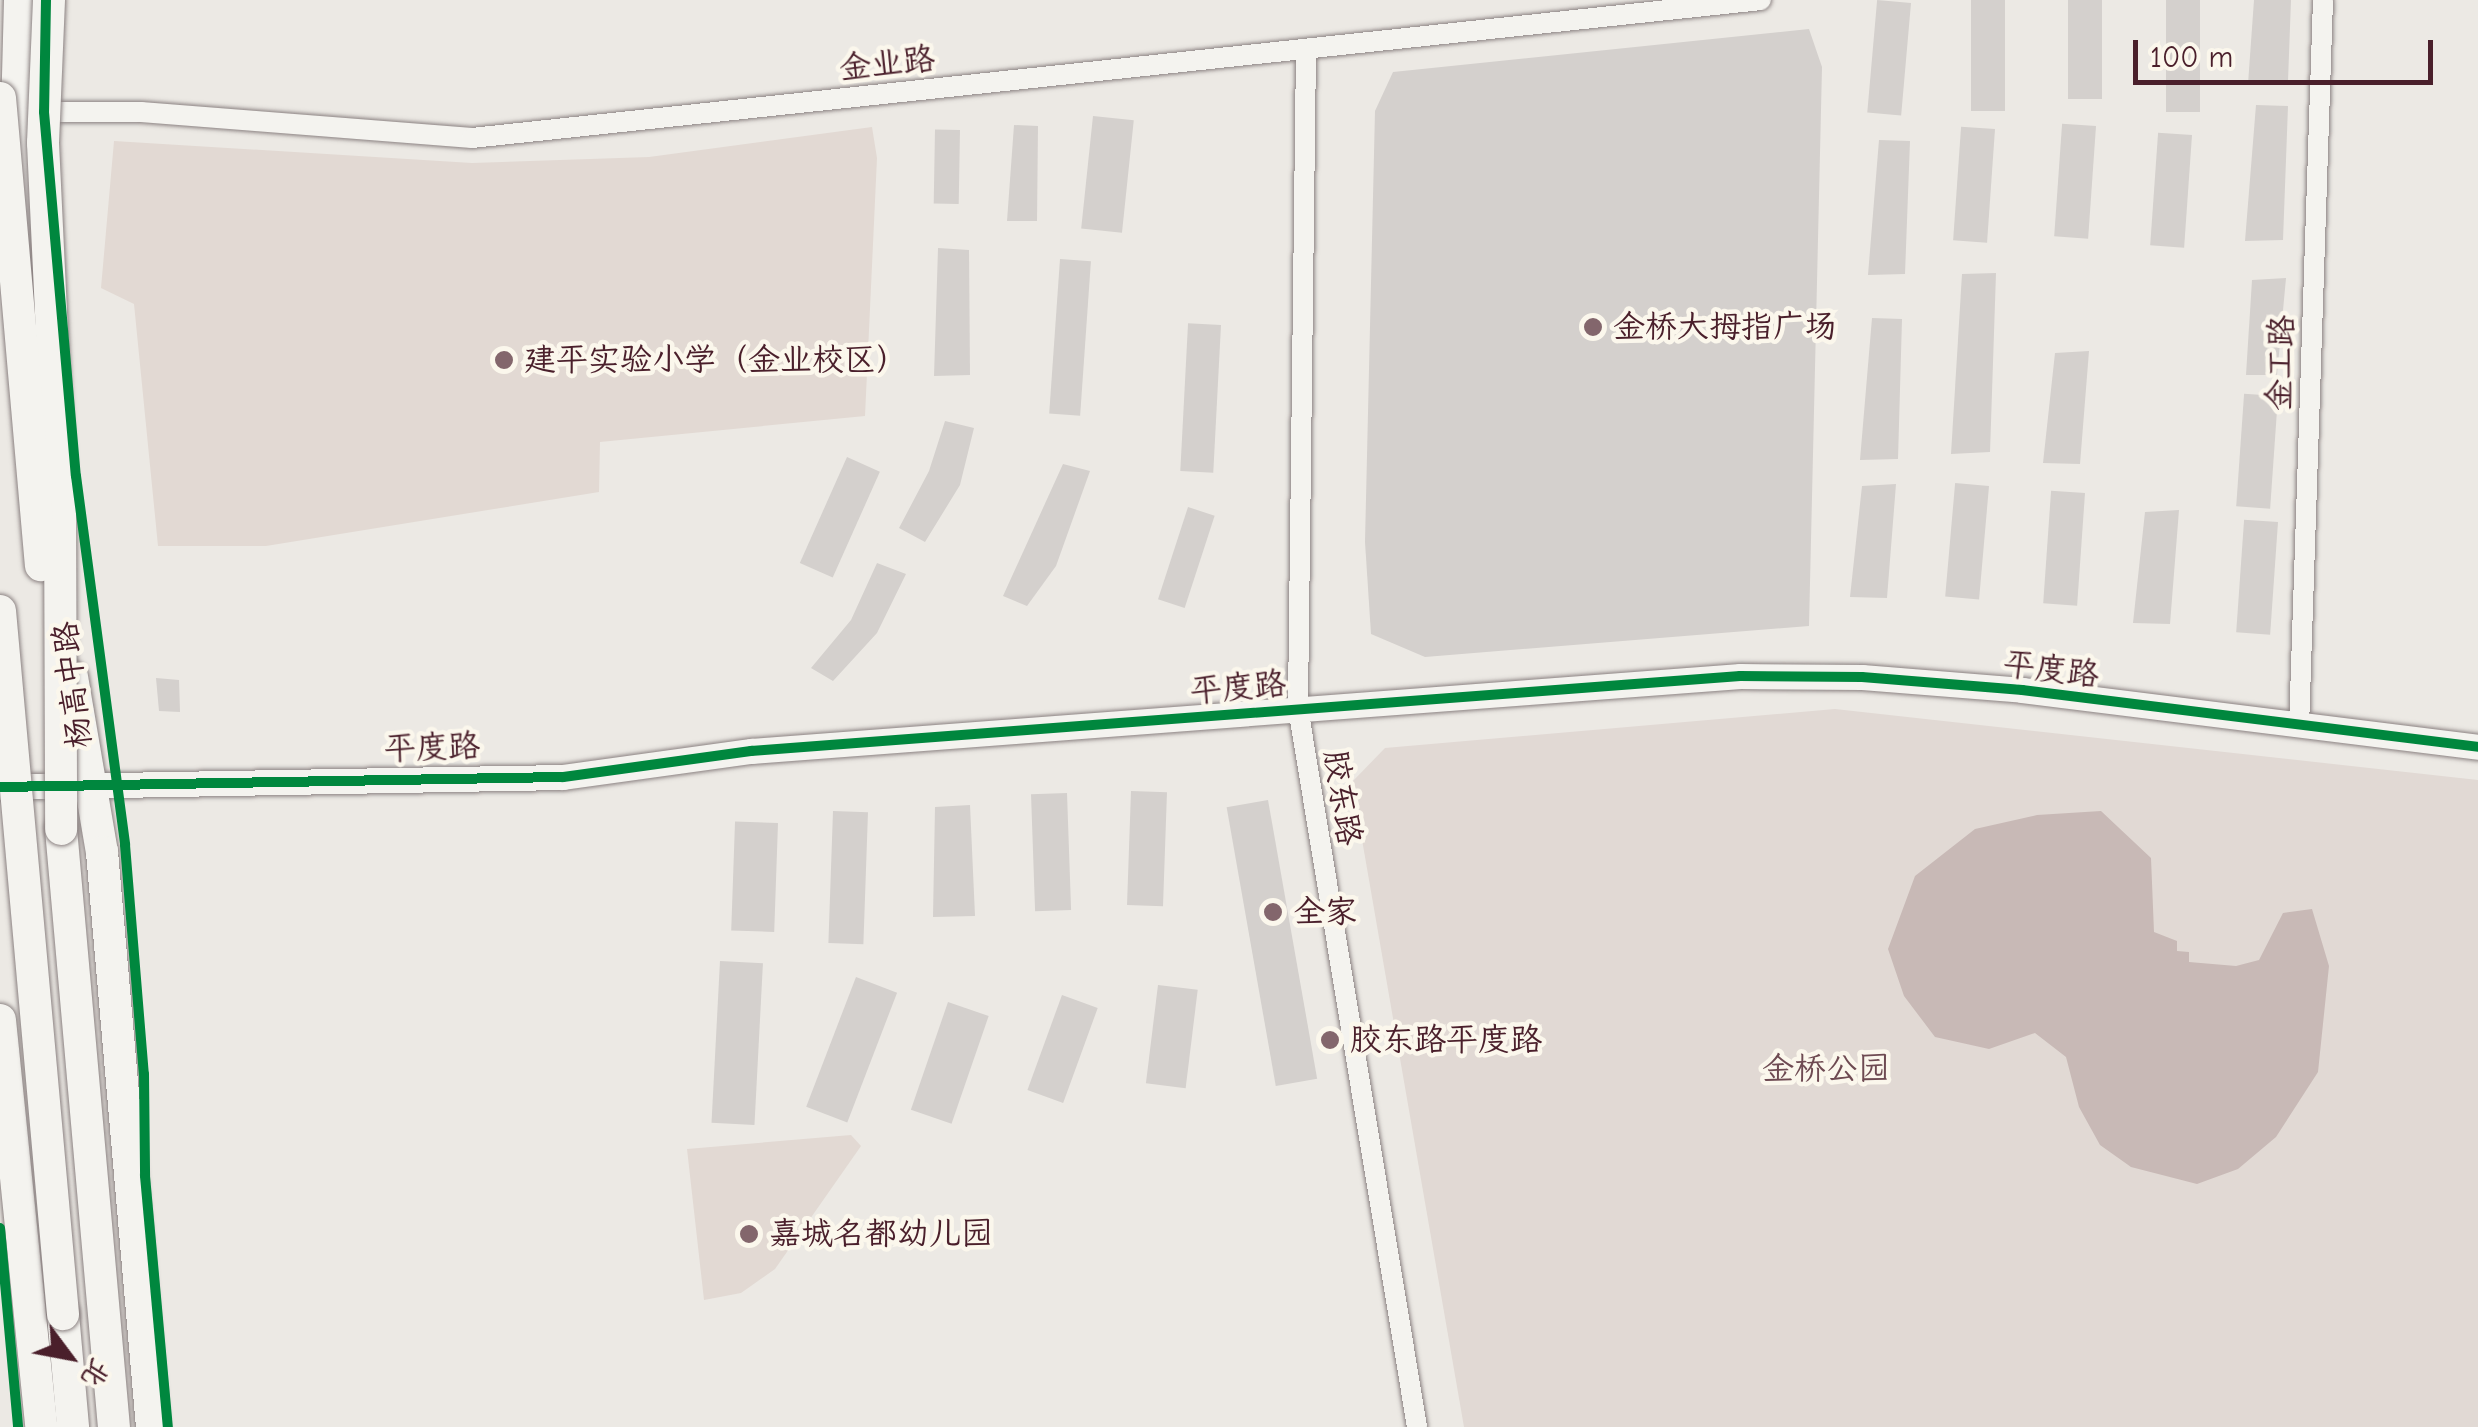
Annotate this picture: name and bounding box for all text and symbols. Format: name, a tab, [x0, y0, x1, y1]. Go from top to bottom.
scale bar	[2138, 20, 2438, 82]
street label: 金业路	[837, 40, 937, 88]
text: 100 m	[2150, 40, 2233, 75]
place label: 金桥大拇指广场	[1613, 308, 1837, 346]
street label: 金工路	[2260, 314, 2302, 412]
marker: 金桥大拇指广场	[1582, 316, 1604, 338]
place label: 建平实验小学（金业校区）	[524, 341, 908, 379]
marker: 建平实验小学（金业校区）	[493, 349, 515, 371]
street label: 杨高中路	[46, 619, 100, 751]
street label: 平度路	[2001, 645, 2101, 695]
street label: 平度路	[1189, 665, 1287, 711]
street label: 平度路	[383, 727, 481, 769]
street label: 胶东路	[1316, 748, 1368, 848]
place label: 全家	[1293, 893, 1357, 931]
marker: 全家	[1262, 901, 1284, 923]
place label: 胶东路平度路	[1350, 1021, 1542, 1059]
marker: 胶东路平度路	[1319, 1029, 1341, 1051]
park label: 金桥公园	[1762, 1050, 1890, 1088]
place label: 嘉城名都幼儿园	[769, 1215, 993, 1253]
marker: 嘉城名都幼儿园	[738, 1223, 760, 1245]
north arrow	[20, 1307, 120, 1407]
text: 北	[74, 1353, 116, 1393]

